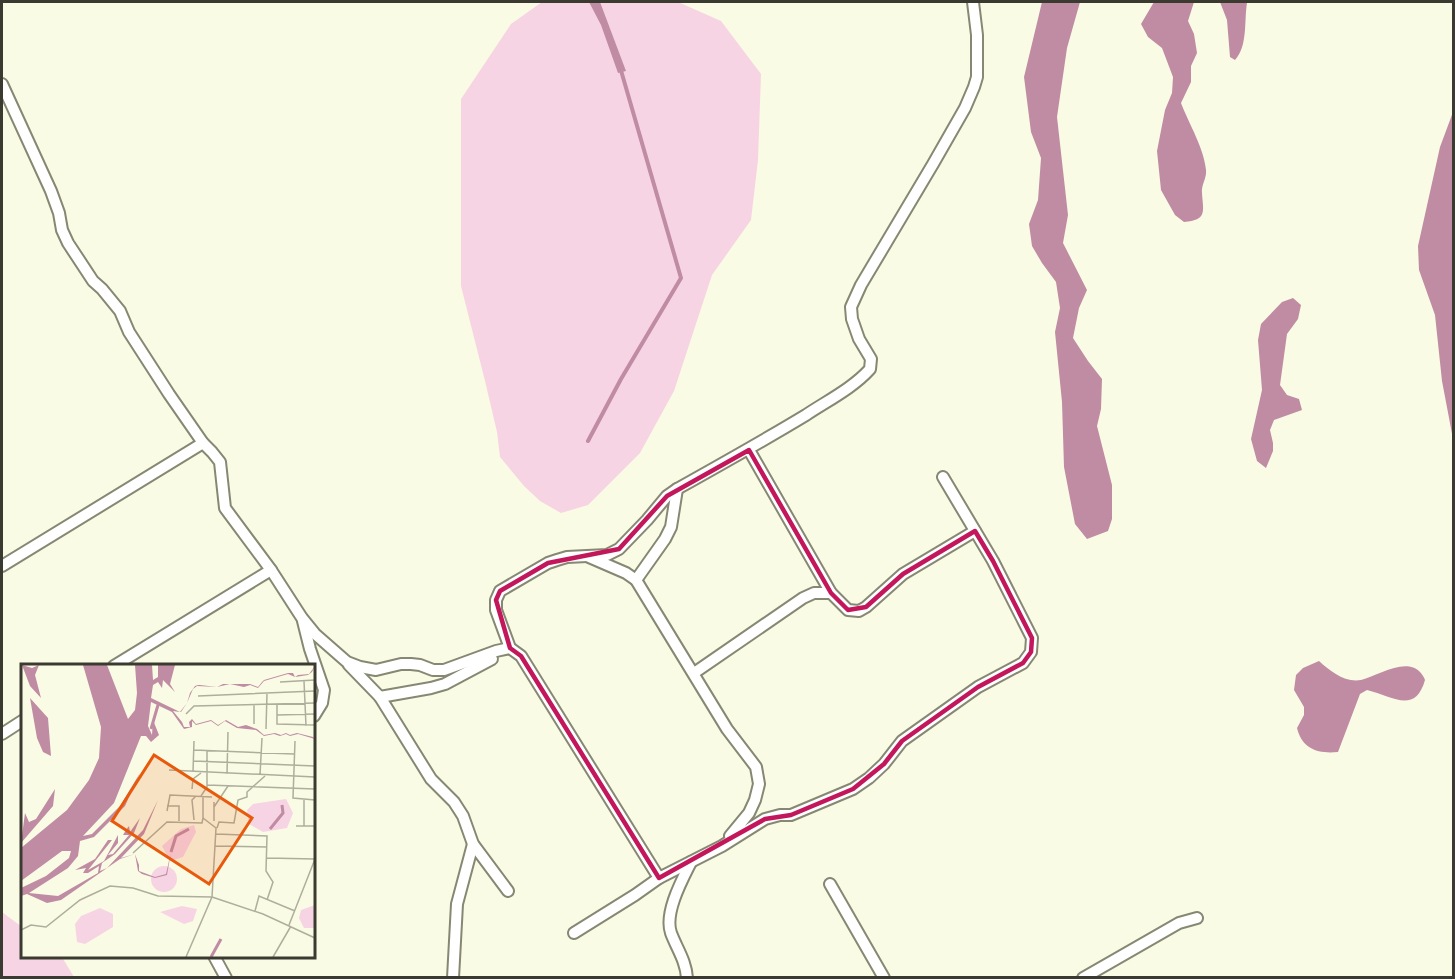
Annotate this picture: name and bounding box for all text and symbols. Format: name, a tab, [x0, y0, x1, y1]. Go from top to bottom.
inset map	[21, 664, 315, 958]

